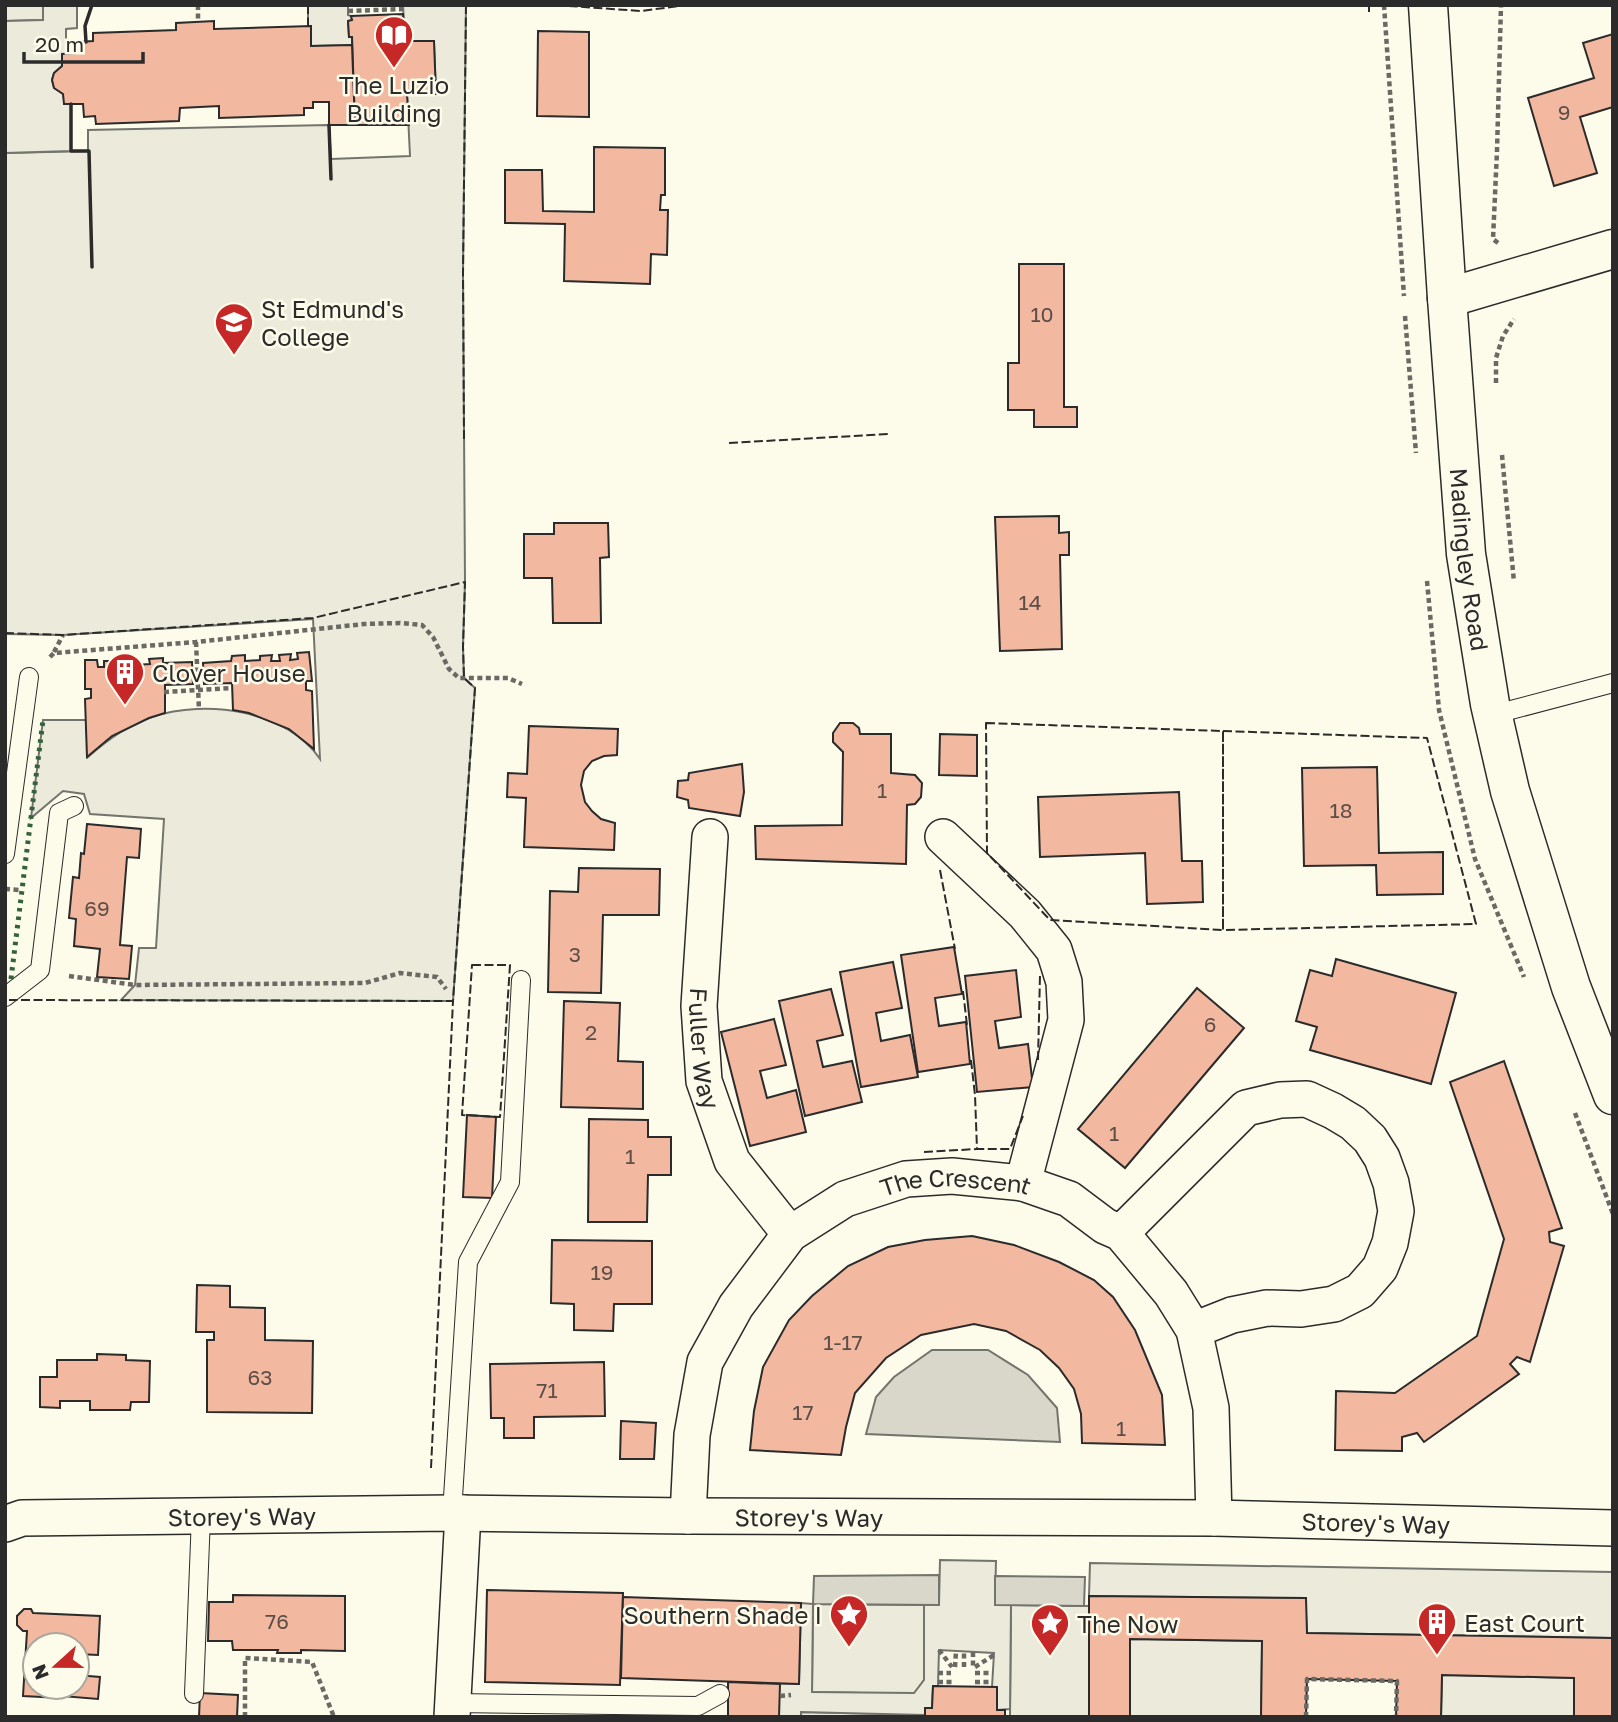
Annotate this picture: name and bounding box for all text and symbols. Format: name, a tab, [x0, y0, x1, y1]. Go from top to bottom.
library icon: The Luzio Building	[373, 14, 415, 69]
scale bar	[24, 21, 144, 65]
text: 20 m	[35, 31, 84, 57]
place label: The Luzio Building	[339, 70, 449, 127]
house number: 9	[1558, 99, 1570, 125]
place label: St Edmund's College	[261, 294, 404, 351]
school or university icon: St Edmund's College	[213, 301, 255, 356]
house number: 10	[1030, 301, 1054, 327]
street label: Madingley Road	[1445, 467, 1496, 653]
house number: 14	[1019, 589, 1042, 615]
building icon: Clover House	[104, 651, 146, 706]
place label: Clover House	[152, 658, 306, 687]
house number: 1	[877, 777, 887, 803]
house number: 18	[1330, 797, 1353, 823]
house number: 69	[84, 895, 110, 921]
house number: 3	[569, 941, 581, 967]
street label: Fuller Way	[684, 987, 727, 1113]
house number: 6	[1204, 1011, 1216, 1037]
house number: 2	[585, 1019, 597, 1045]
house number: 1	[1109, 1120, 1119, 1146]
house number: 1	[625, 1143, 635, 1169]
street label: The Crescent	[876, 1161, 1036, 1201]
house number: 19	[591, 1259, 613, 1285]
house number: 1-17	[823, 1329, 863, 1355]
house number: 63	[248, 1364, 273, 1390]
house number: 71	[536, 1377, 558, 1403]
house number: 17	[792, 1399, 814, 1425]
house number: 1	[1116, 1415, 1126, 1441]
street label: Storey's Way	[168, 1500, 316, 1531]
street label: Storey's Way	[735, 1502, 883, 1531]
street label: Storey's Way	[1301, 1506, 1450, 1538]
place icon: Southern Shade I	[828, 1593, 870, 1648]
place label: Southern Shade I	[623, 1600, 822, 1629]
building icon: East Court	[1416, 1601, 1458, 1656]
place icon: The Now	[1029, 1602, 1071, 1657]
house number: 76	[265, 1608, 289, 1634]
place label: East Court	[1464, 1608, 1585, 1637]
place label: The Now	[1077, 1609, 1178, 1638]
north arrow	[21, 1631, 91, 1701]
text: N	[26, 1661, 53, 1683]

